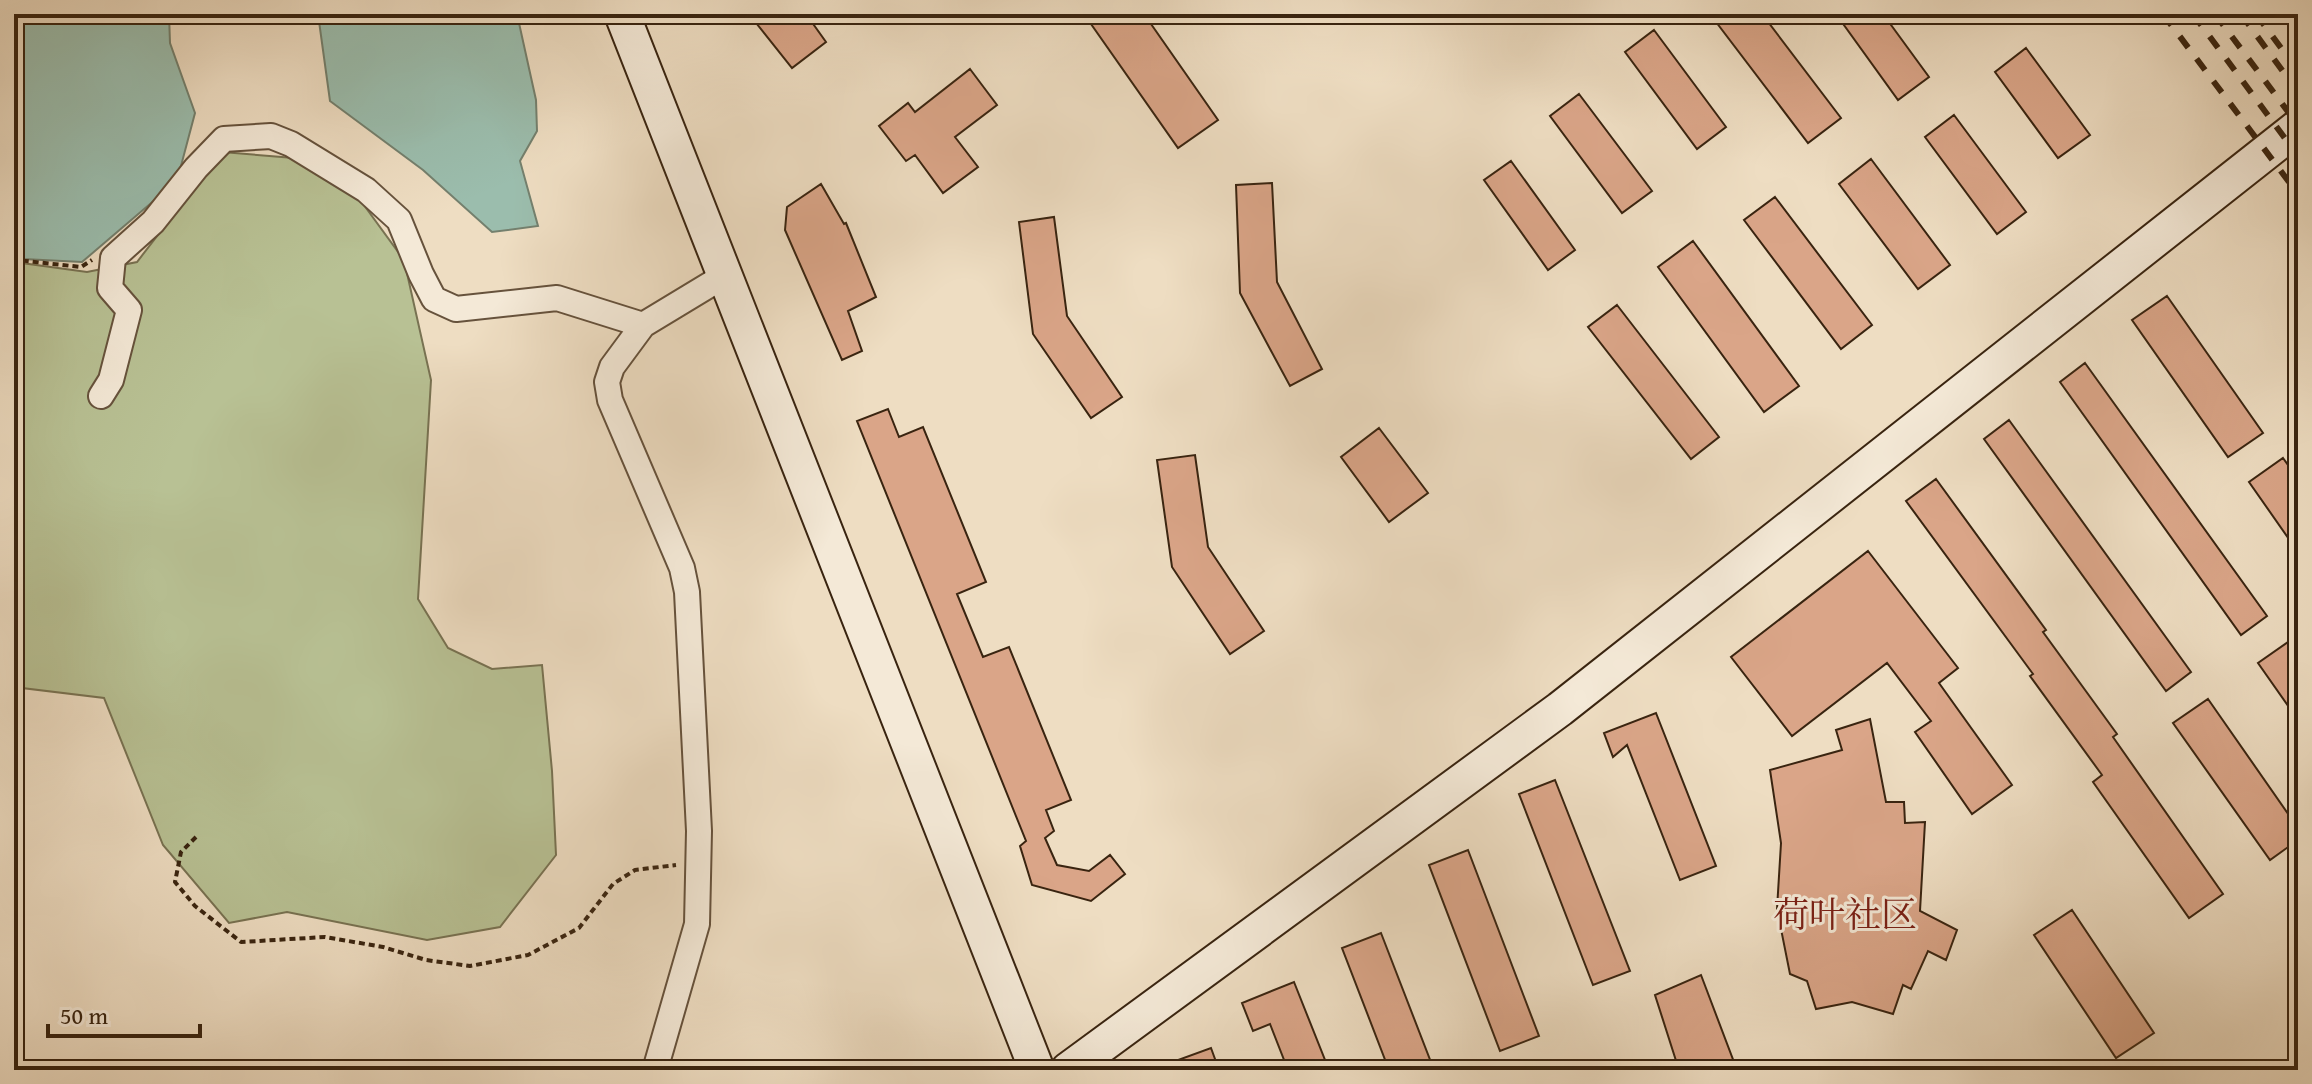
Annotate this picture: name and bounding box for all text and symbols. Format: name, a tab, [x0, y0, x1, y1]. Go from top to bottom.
district label: 荷叶社区	[1773, 887, 1917, 940]
scale bar	[48, 988, 200, 1038]
text: 50 m	[60, 998, 108, 1033]

